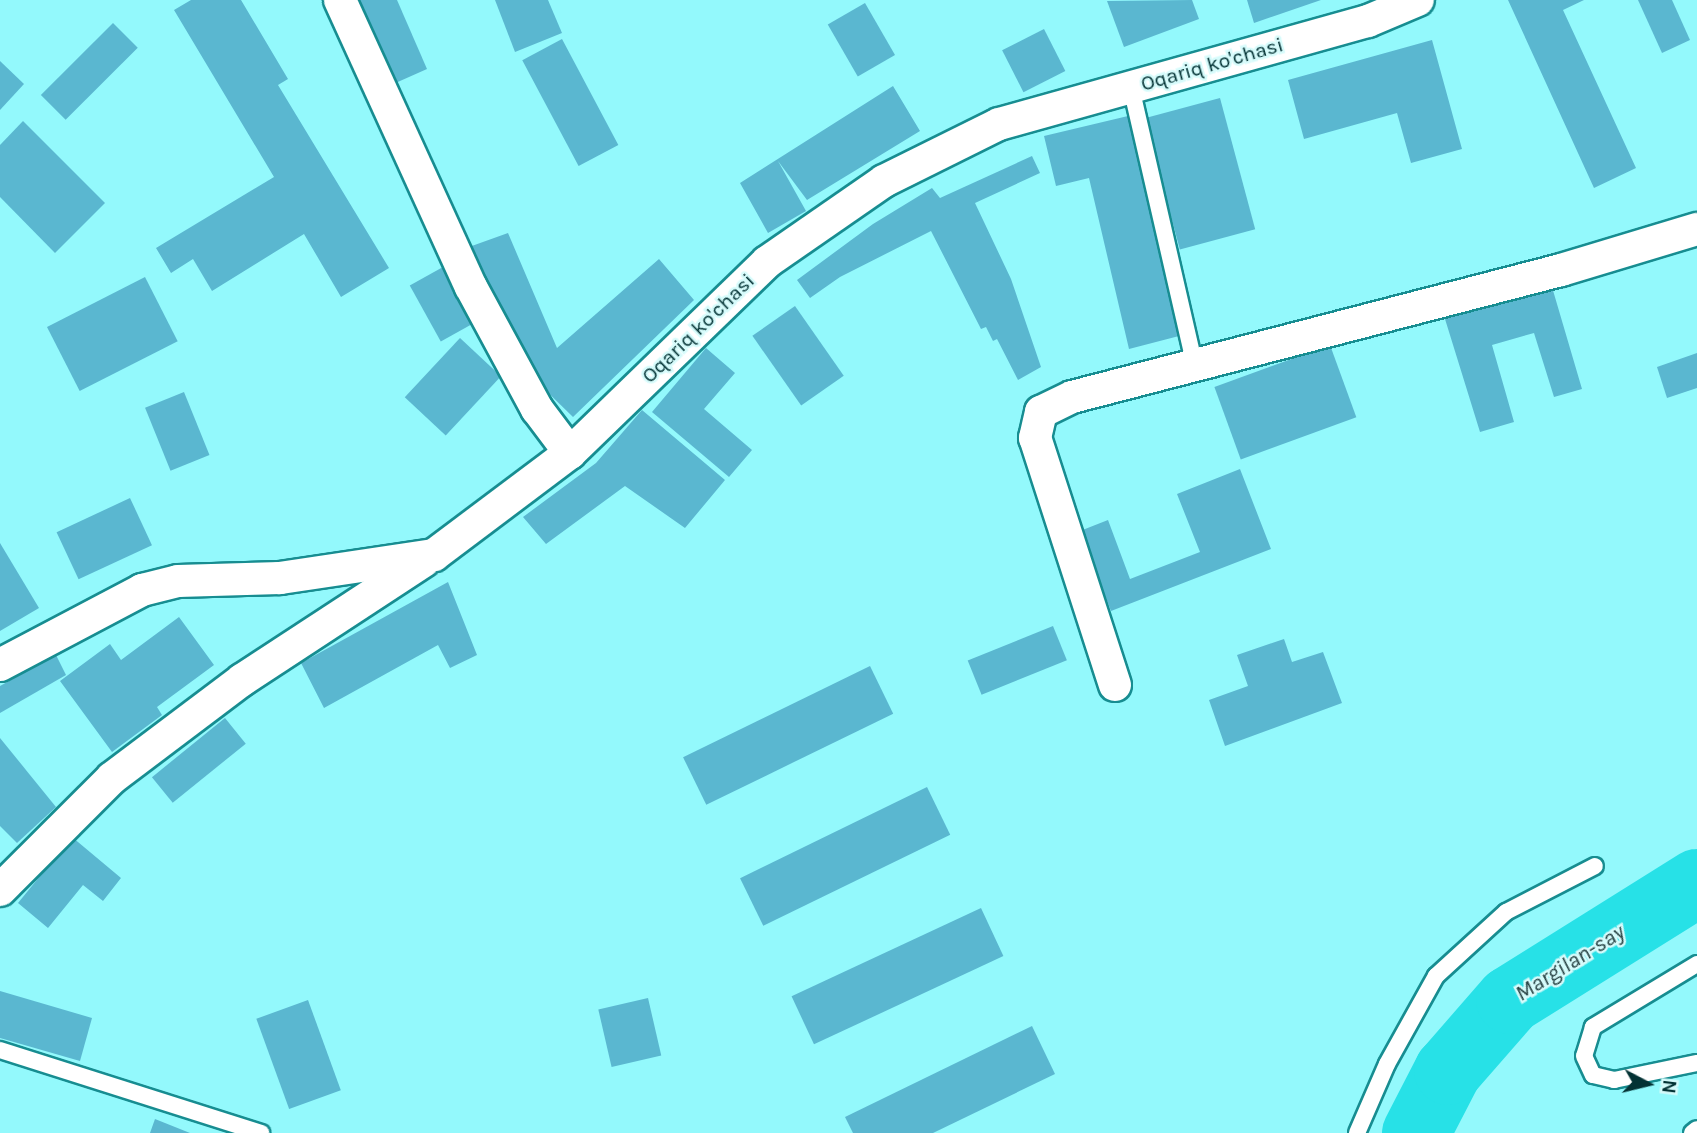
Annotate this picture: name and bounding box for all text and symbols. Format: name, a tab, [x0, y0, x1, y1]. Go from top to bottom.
street label: Oqariq ko'chasi	[1138, 32, 1286, 96]
street label: Oqariq ko'chasi	[636, 268, 760, 388]
water label: Margilan-say	[1510, 918, 1630, 1008]
north arrow	[1613, 1049, 1683, 1119]
text: N	[1657, 1078, 1681, 1095]

